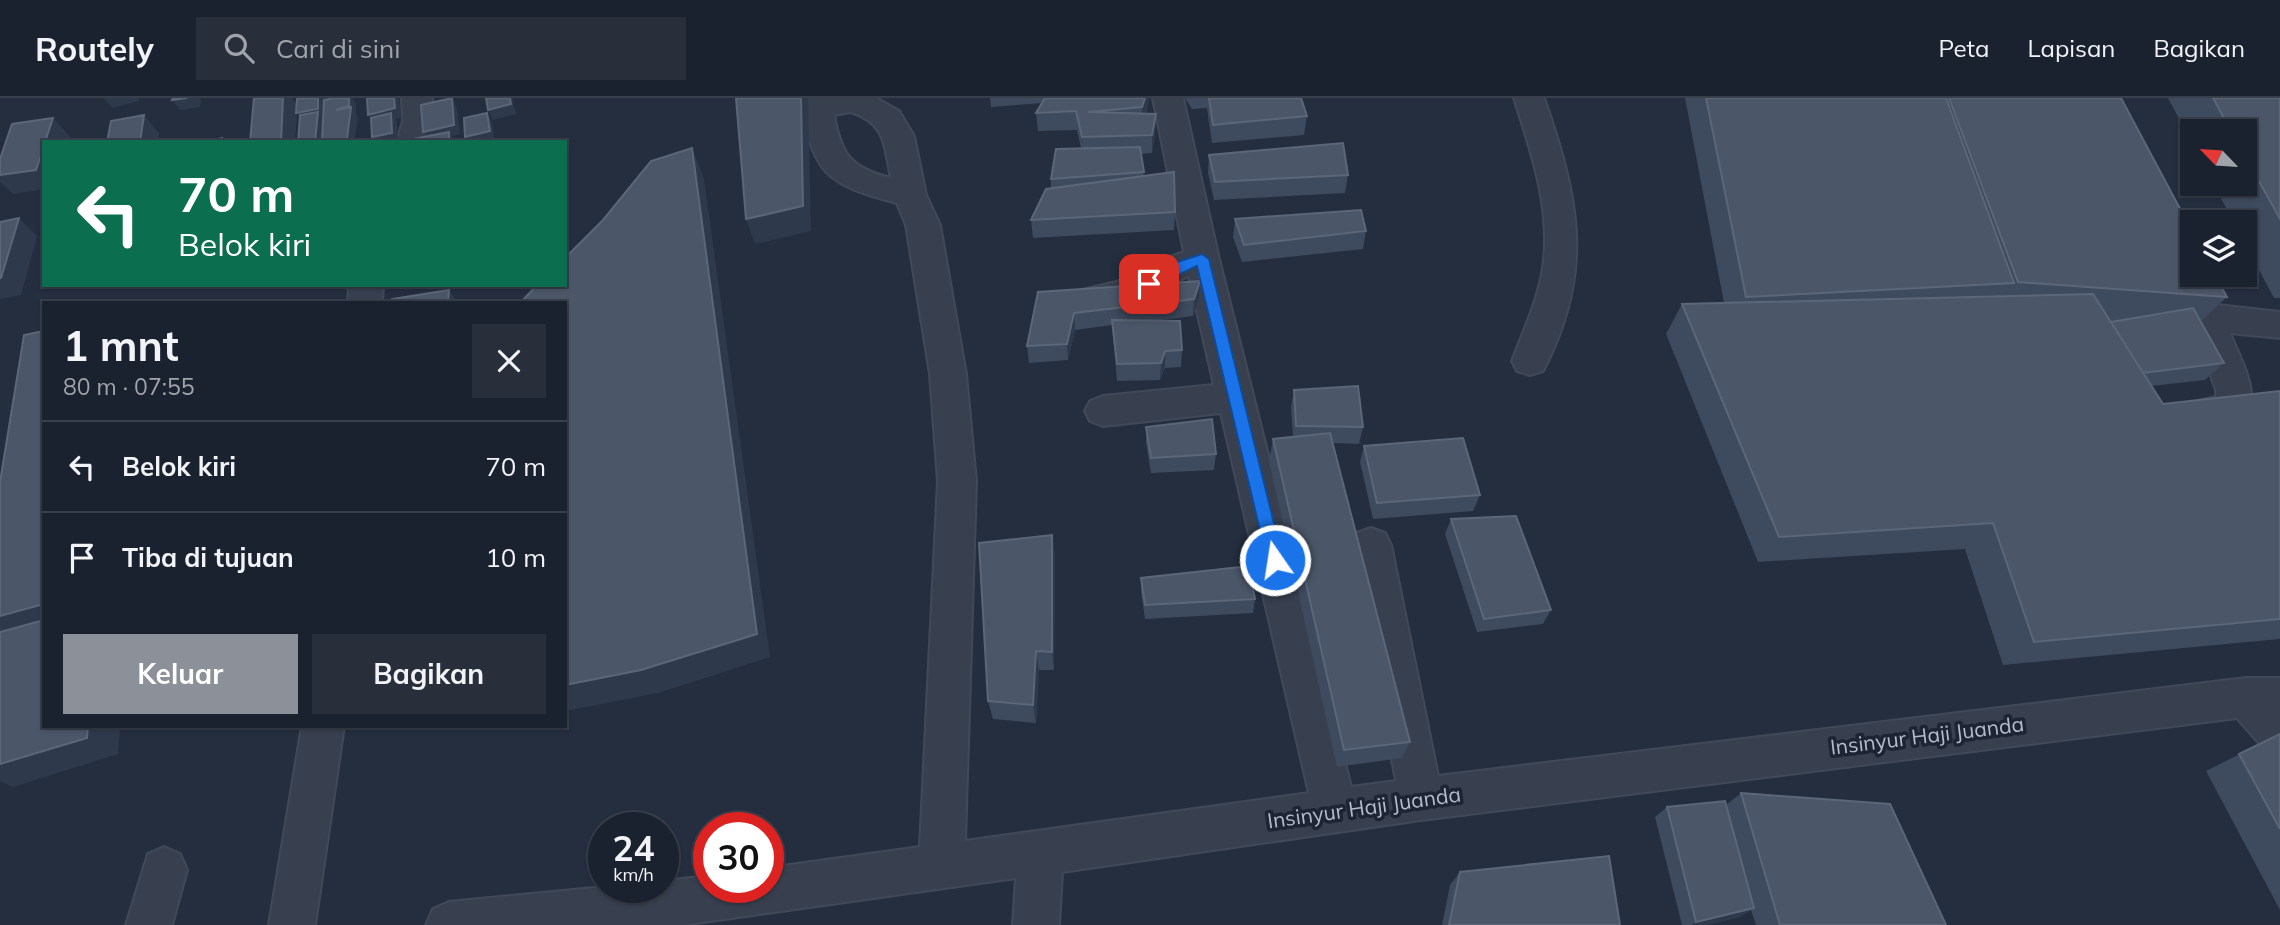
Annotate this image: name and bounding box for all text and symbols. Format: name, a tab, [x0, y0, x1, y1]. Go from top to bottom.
search box	[196, 17, 686, 80]
text: Routely	[35, 28, 154, 69]
icon: search	[220, 29, 258, 67]
text: Cari di sini	[276, 32, 400, 65]
text: Peta	[1938, 33, 1989, 63]
text: Lapisan	[2027, 33, 2115, 63]
text: Bagikan	[2153, 33, 2245, 63]
north arrow	[2180, 119, 2258, 196]
map controls	[2180, 119, 2257, 287]
text: 70 m	[178, 163, 294, 224]
icon: left	[63, 168, 154, 259]
button: layers	[2180, 210, 2257, 287]
text: Belok kiri	[178, 224, 311, 264]
pin	[1119, 254, 1179, 314]
icon: arrive	[1130, 265, 1168, 303]
text: 1 mnt	[63, 319, 179, 372]
button: close	[472, 324, 546, 398]
text: 80 m · 07:55	[63, 372, 195, 401]
icon: left	[63, 448, 101, 486]
text: Belok kiri	[122, 450, 236, 483]
text: 70 m	[485, 450, 546, 483]
position arrow	[1238, 523, 1312, 597]
icon: arrive	[63, 539, 101, 577]
text: Tiba di tujuan	[122, 541, 294, 574]
text: 10 m	[485, 541, 546, 574]
button: Keluar	[63, 634, 298, 714]
button: Bagikan	[312, 634, 546, 714]
street label: Insinyur Haji Juanda	[1829, 710, 2025, 760]
street label: Insinyur Haji Juanda	[1266, 781, 1462, 833]
speed limit sign: 30	[693, 812, 784, 903]
text: 24	[612, 826, 655, 870]
text: km/h	[613, 863, 654, 886]

